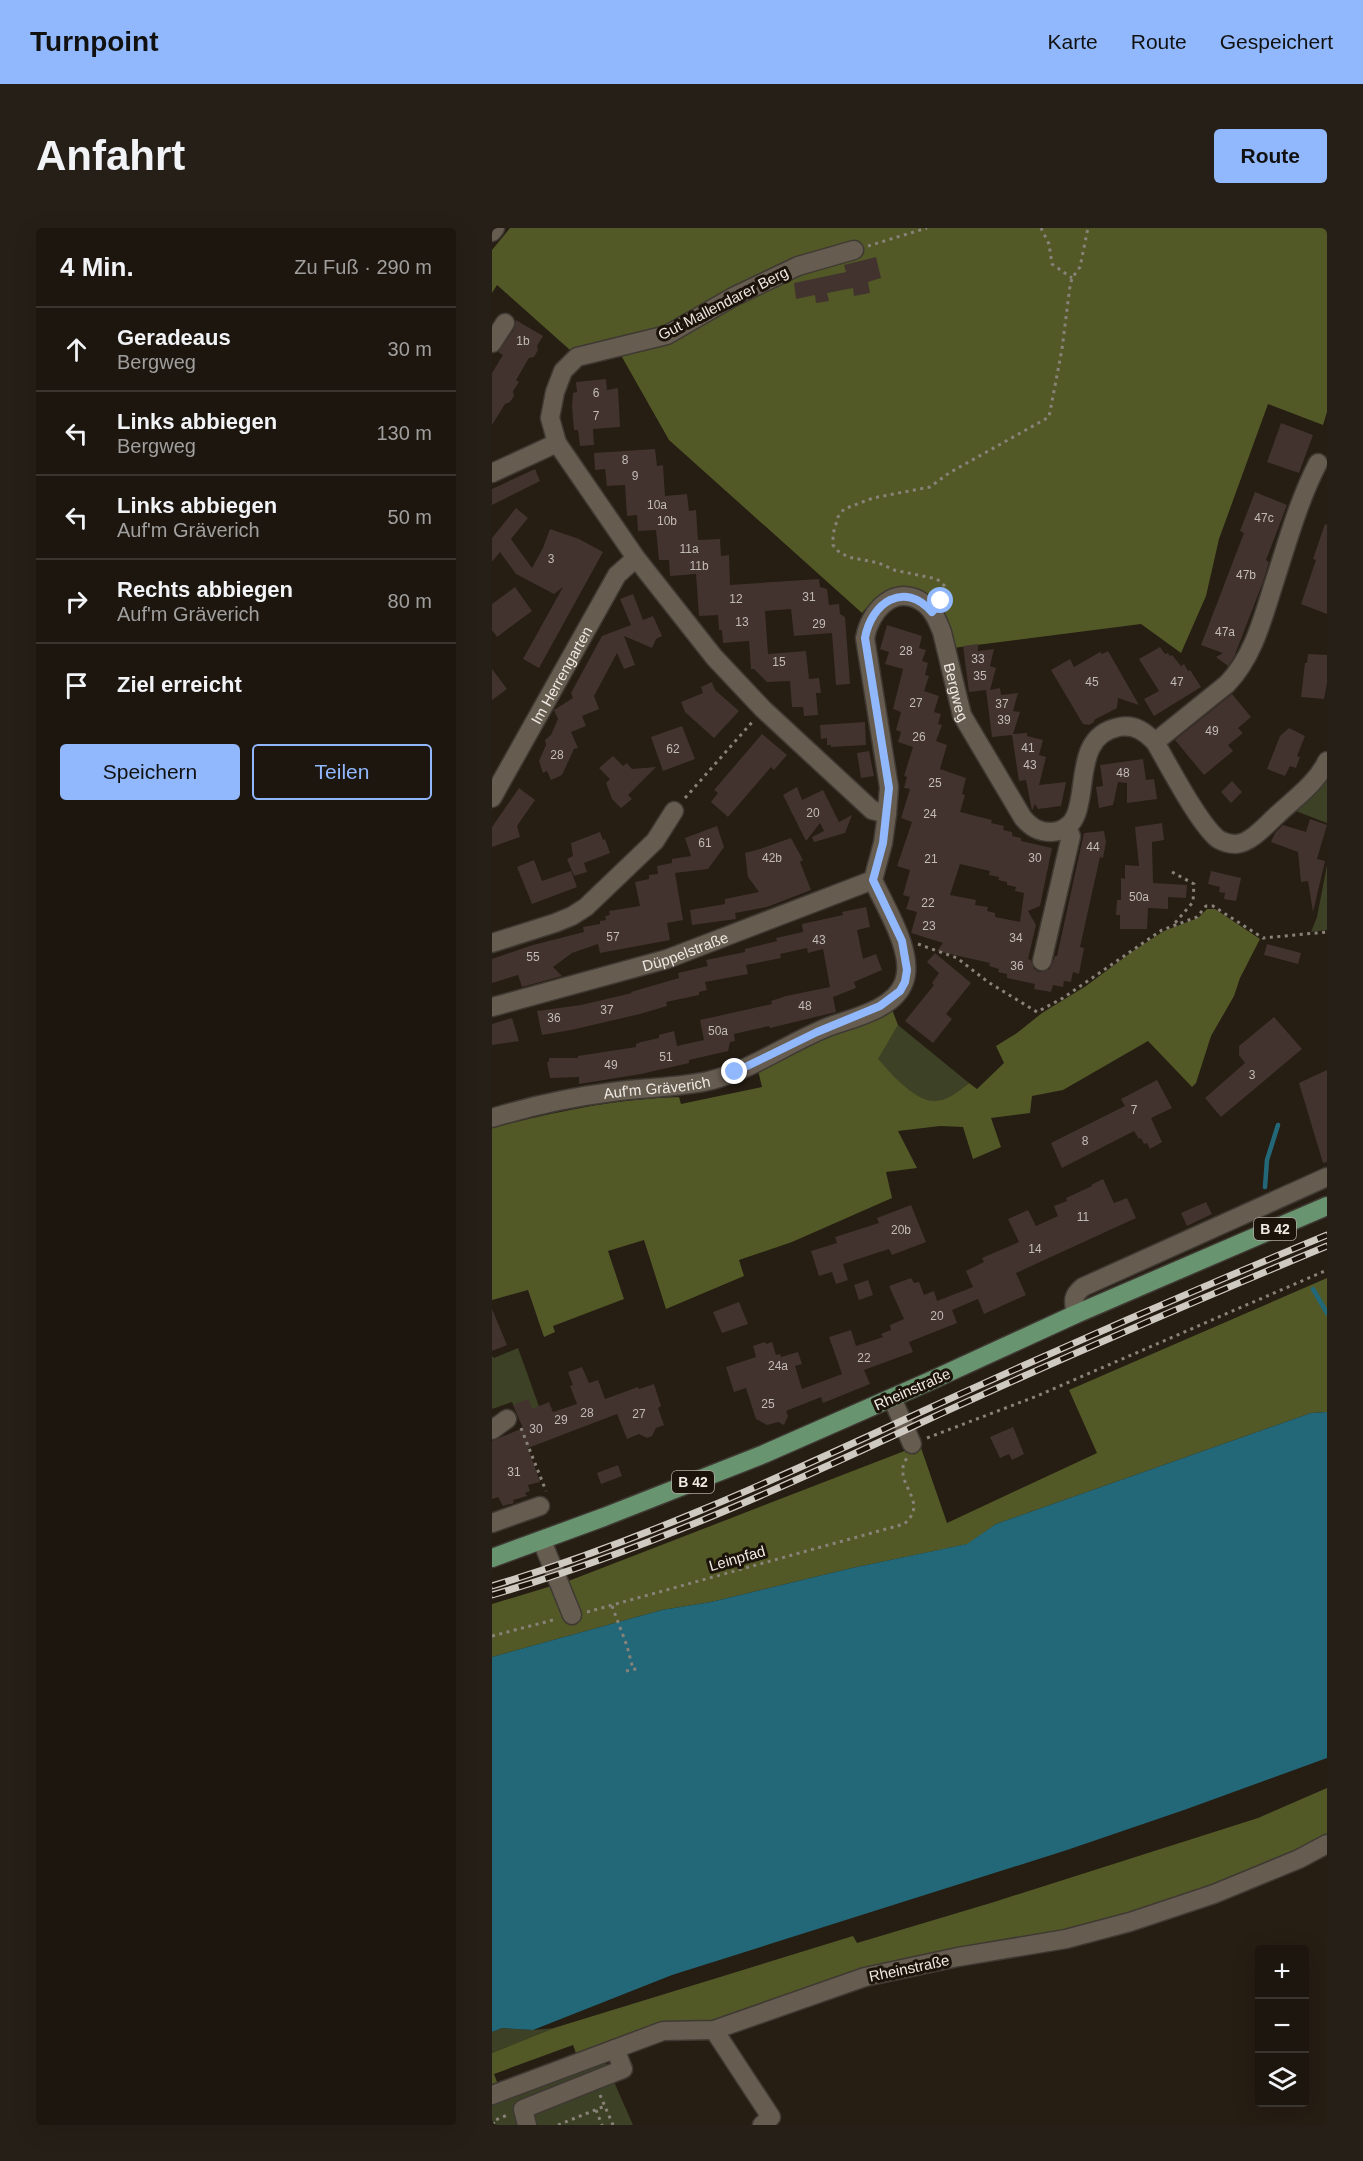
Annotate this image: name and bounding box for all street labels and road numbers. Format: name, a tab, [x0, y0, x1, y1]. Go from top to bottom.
street label: Gut Mallendarer Berg	[655, 263, 791, 343]
street label: Im Herrengarten	[527, 623, 595, 727]
street label: Bergweg	[941, 661, 972, 724]
street label: Düppelstraße	[640, 928, 730, 974]
street label: Auf'm Gräverich	[603, 1072, 712, 1102]
road number: B 42	[1254, 1218, 1296, 1240]
street label: Rheinstraße	[871, 1365, 953, 1413]
road number: B 42	[672, 1471, 714, 1493]
street label: Leinpfad	[707, 1542, 767, 1574]
street label: Rheinstraße	[867, 1951, 951, 1985]

